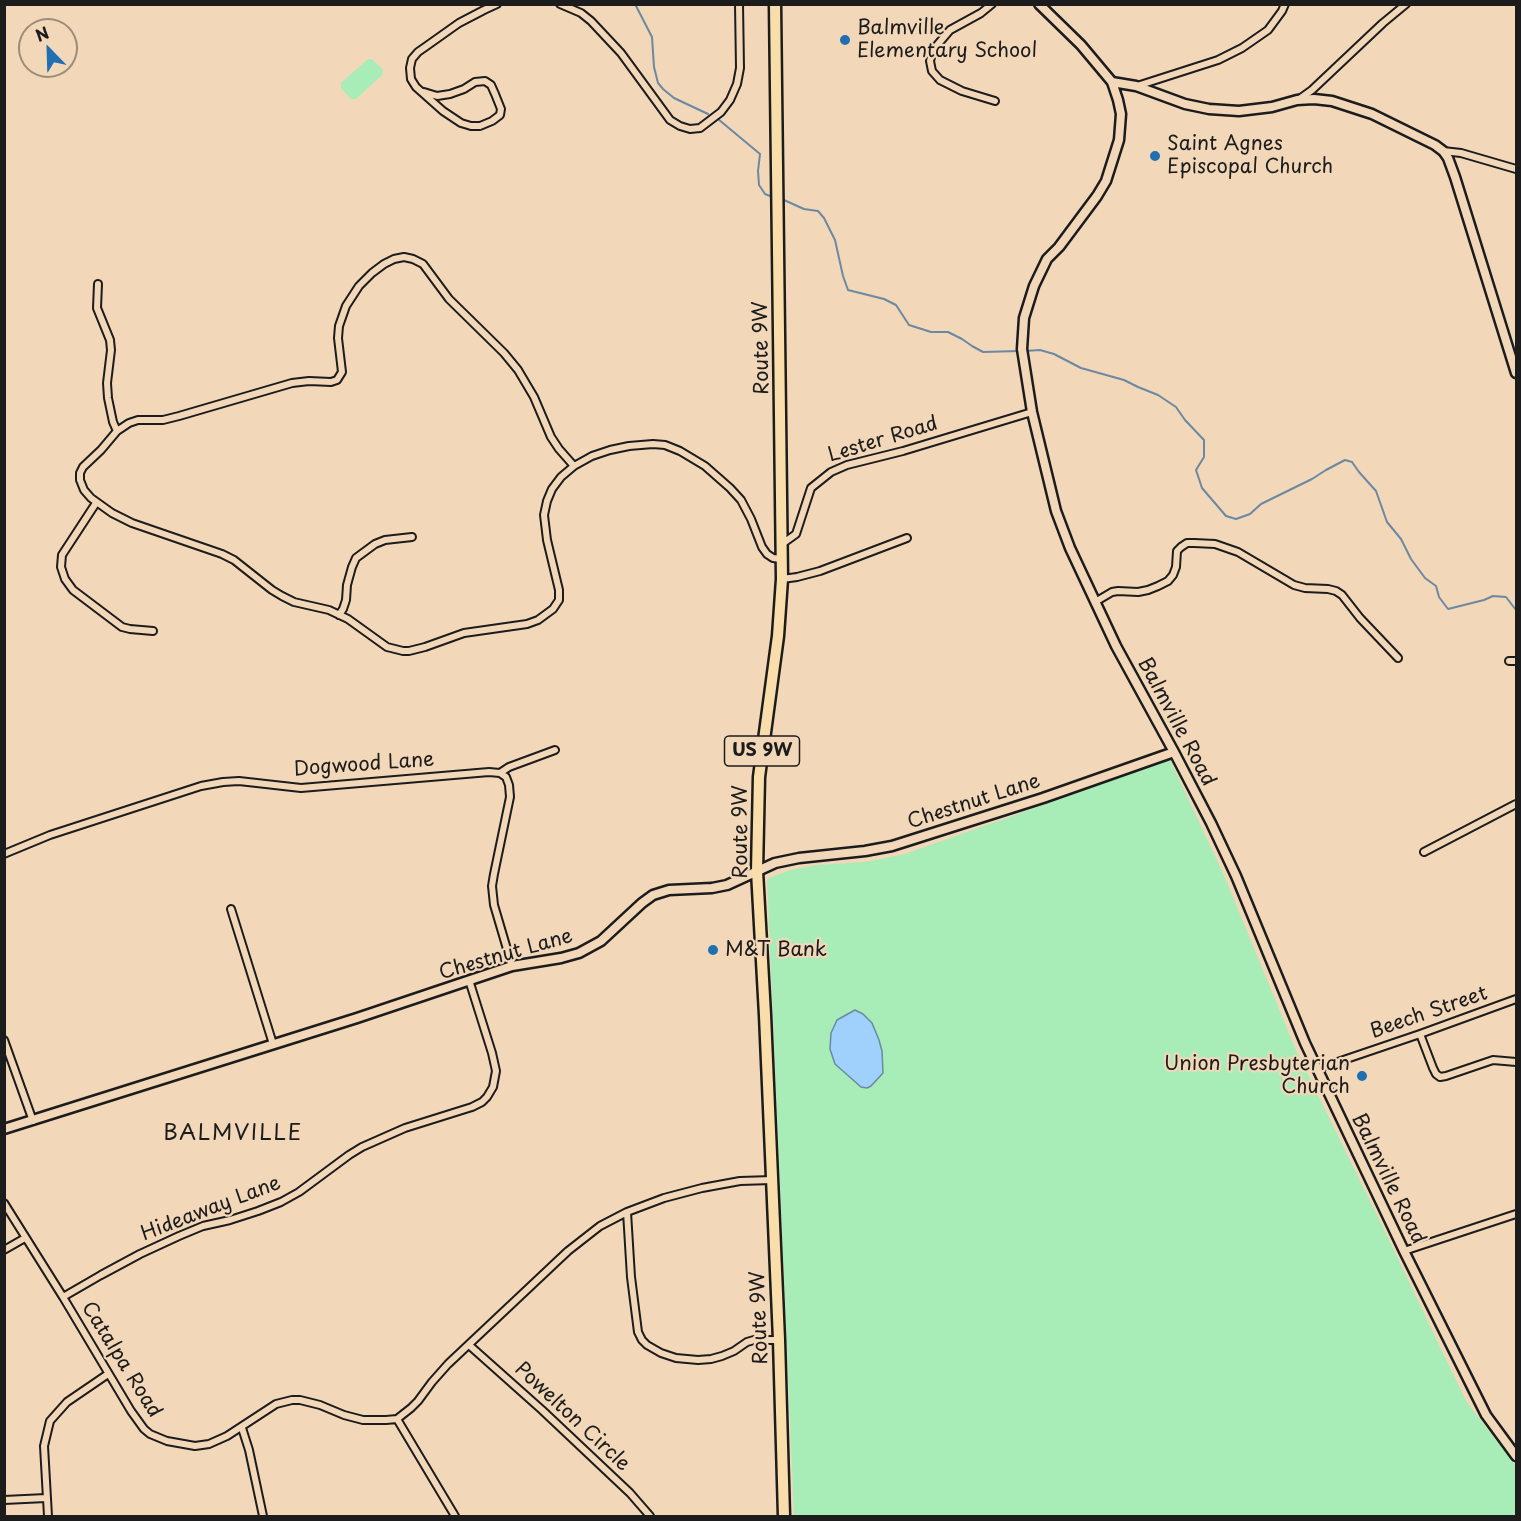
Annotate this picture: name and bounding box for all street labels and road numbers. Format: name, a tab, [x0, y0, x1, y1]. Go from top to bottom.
street label: Route 9W	[749, 301, 775, 395]
street label: Lester Road	[825, 412, 941, 468]
street label: Balmville Road	[1132, 653, 1220, 791]
road number: US 9W	[724, 736, 800, 766]
street label: Dogwood Lane	[293, 748, 435, 782]
street label: Chestnut Lane	[905, 769, 1043, 835]
street label: Route 9W	[729, 785, 753, 879]
street label: Chestnut Lane	[436, 924, 576, 986]
street label: Beech Street	[1367, 982, 1491, 1044]
street label: Balmville Road	[1346, 1110, 1430, 1248]
street label: Hideaway Lane	[138, 1171, 284, 1247]
street label: Route 9W	[746, 1271, 774, 1365]
street label: Catalpa Road	[76, 1298, 166, 1422]
street label: Powelton Circle	[509, 1357, 635, 1477]

